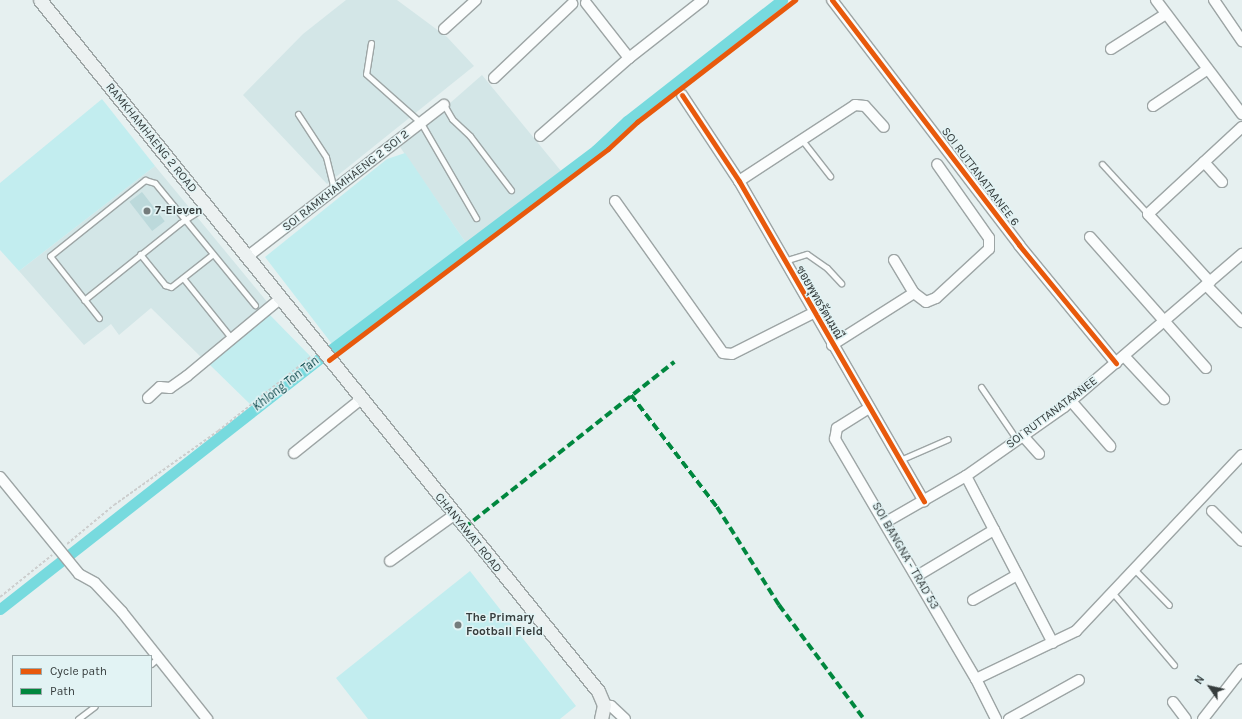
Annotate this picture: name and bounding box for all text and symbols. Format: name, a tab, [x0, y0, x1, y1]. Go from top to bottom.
street label: RAMKHAMHAENG 2 ROAD	[102, 80, 200, 196]
street label: SOI RUTTANATAANEE 6	[938, 125, 1022, 229]
street label: SOI RAMKHAMHAENG 2 SOI 2	[280, 127, 412, 235]
place label: 7-Eleven	[155, 204, 203, 218]
marker: 7-Eleven	[142, 206, 152, 216]
street label: ซอยพุทธรัตนมณี	[792, 264, 846, 342]
water label: Khlong Ton Tan	[250, 353, 322, 415]
street label: SOI RUTTANATAANEE	[1004, 374, 1100, 452]
street label: CHANYAWAT ROAD	[431, 490, 505, 576]
street label: SOI BANGNA - TRAD 53	[868, 500, 942, 612]
place label: The Primary Football Field	[466, 611, 543, 639]
marker: The Primary Football Field	[453, 620, 463, 630]
legend	[12, 655, 152, 707]
text: Cycle path	[50, 664, 107, 678]
north arrow	[1190, 667, 1230, 707]
text: N	[1192, 673, 1207, 687]
text: Path	[50, 684, 75, 698]

